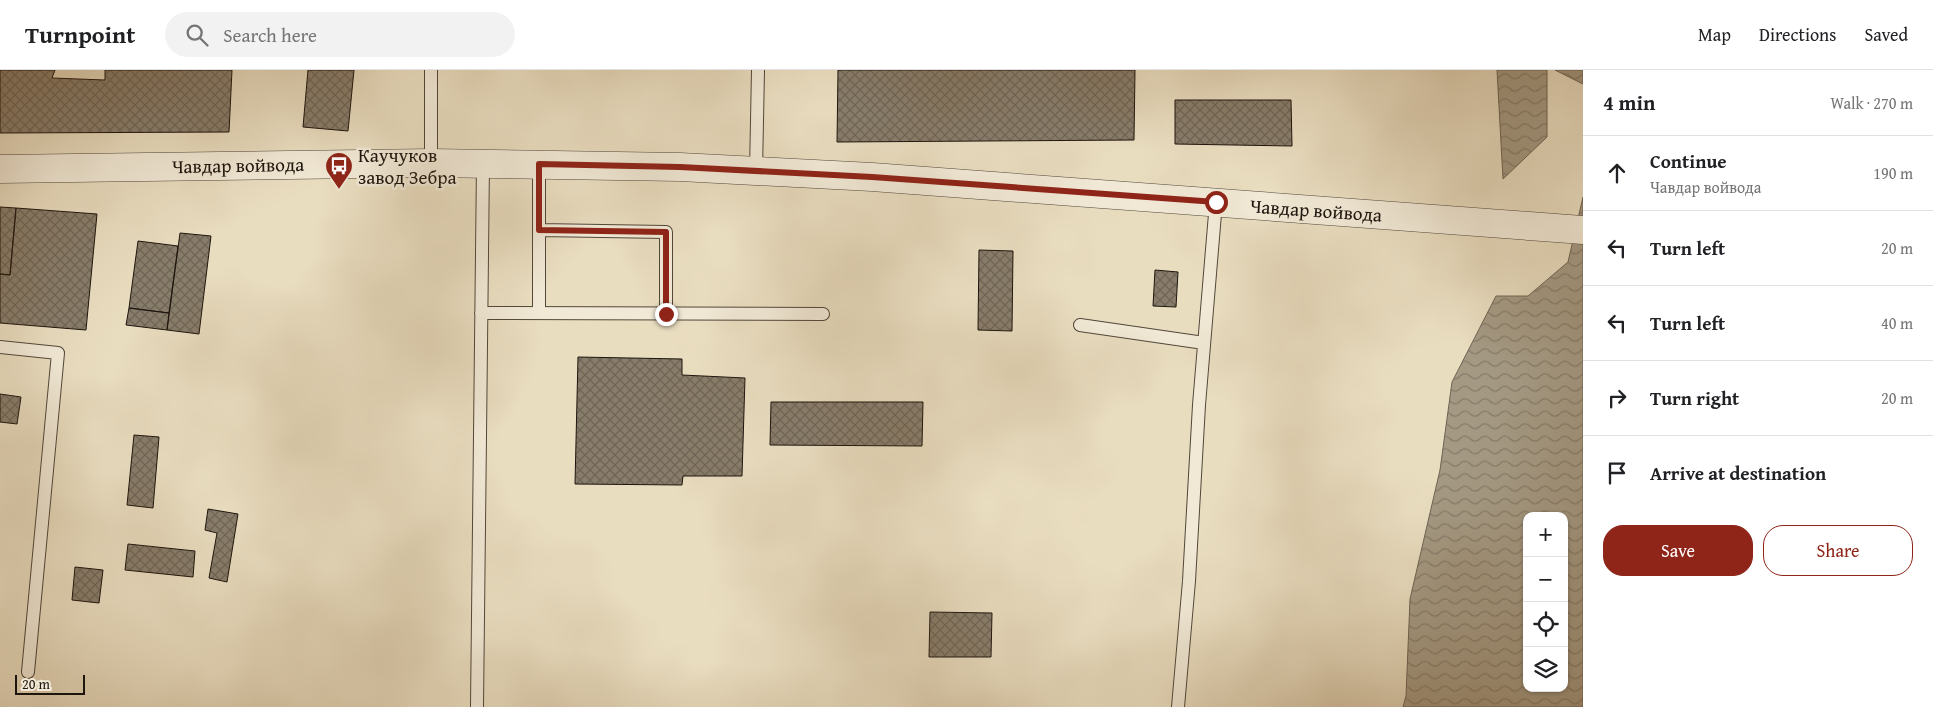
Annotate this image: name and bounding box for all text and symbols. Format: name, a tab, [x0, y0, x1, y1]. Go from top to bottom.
search box	[165, 12, 515, 57]
text: Turnpoint	[25, 17, 135, 52]
icon: search	[183, 21, 211, 49]
text: Search here	[223, 21, 317, 49]
text: Map	[1698, 21, 1731, 48]
text: Directions	[1759, 21, 1836, 48]
text: Saved	[1864, 21, 1908, 48]
text: 4 min	[1603, 87, 1655, 118]
text: Walk · 270 m	[1830, 91, 1913, 115]
place label: Каучуков завод Зебра	[358, 141, 457, 191]
text: Continue	[1650, 147, 1727, 175]
street label: Чавдар войвода	[172, 150, 304, 180]
bus stop icon: Каучуков завод Зебра	[324, 151, 354, 190]
icon: ahead	[1603, 159, 1631, 187]
text: 190 m	[1873, 161, 1913, 185]
text: Чавдар войвода	[1650, 175, 1761, 199]
route start	[1205, 191, 1228, 214]
street label: Чавдар войвода	[1249, 191, 1383, 229]
icon: left	[1603, 234, 1631, 262]
text: Turn left	[1650, 234, 1725, 262]
text: 20 m	[1881, 236, 1913, 260]
route end	[655, 303, 678, 326]
icon: left	[1603, 309, 1631, 337]
text: Turn left	[1650, 309, 1725, 337]
text: 40 m	[1881, 311, 1913, 335]
icon: right	[1603, 384, 1631, 412]
text: Turn right	[1650, 384, 1739, 412]
text: 20 m	[1881, 386, 1913, 410]
icon: arrive	[1603, 459, 1631, 487]
text: Arrive at destination	[1650, 459, 1826, 487]
map controls	[1523, 512, 1568, 692]
button: +	[1523, 512, 1568, 557]
button: Save	[1603, 525, 1753, 576]
button: Share	[1763, 525, 1913, 576]
button: −	[1523, 557, 1568, 602]
button: locate	[1523, 602, 1568, 647]
button: layers	[1523, 647, 1568, 692]
scale bar	[15, 672, 85, 695]
text: 20 m	[22, 674, 50, 694]

